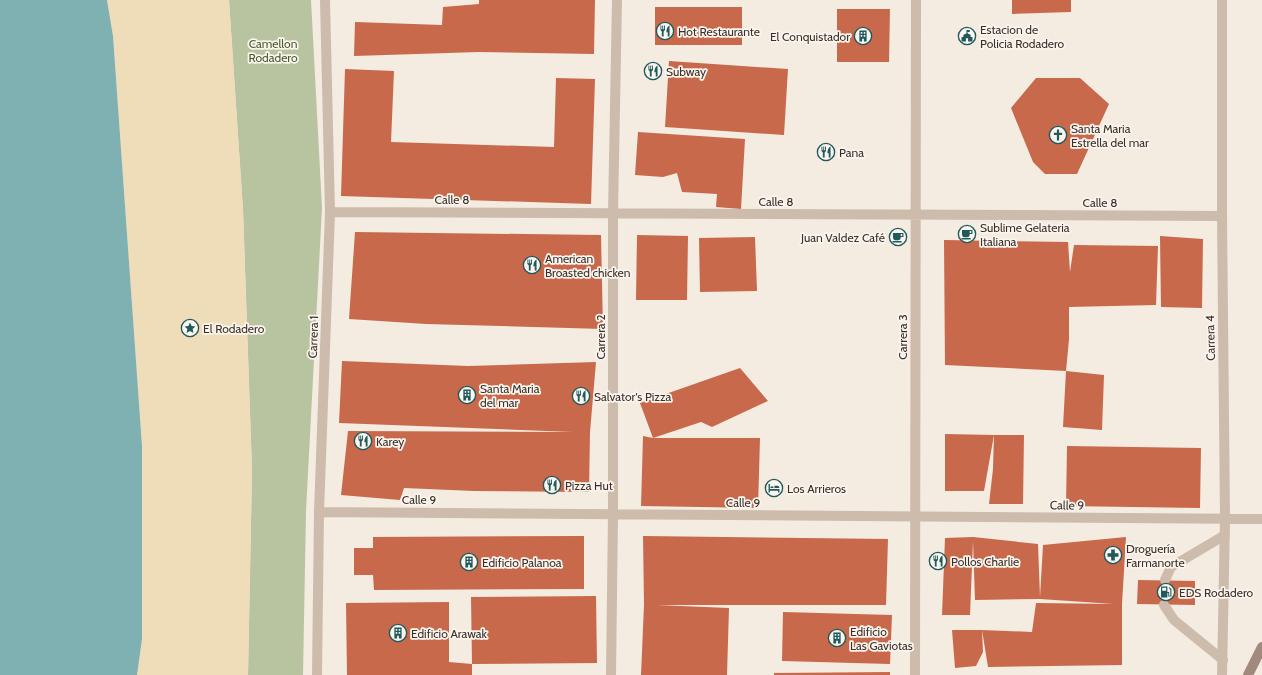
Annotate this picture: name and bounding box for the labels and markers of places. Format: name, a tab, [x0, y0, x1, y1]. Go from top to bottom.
restaurant icon: Hot Restaurante	[655, 21, 675, 41]
place label: Estacion de Policia Rodadero	[980, 22, 1065, 51]
place label: Hot Restaurante	[678, 24, 760, 39]
building icon: El Conquistador	[853, 26, 873, 46]
public building icon: Estacion de Policia Rodadero	[957, 26, 977, 46]
place label: El Conquistador	[770, 29, 850, 44]
restaurant icon: Subway	[643, 61, 663, 81]
place label: Subway	[666, 64, 706, 79]
place label: Santa Maria Estrella del mar	[1071, 121, 1149, 150]
church icon: Santa Maria Estrella del mar	[1048, 125, 1068, 145]
restaurant icon: Pana	[816, 142, 836, 162]
place label: Pana	[839, 145, 864, 160]
place label: Sublime Gelateria Italiana	[980, 220, 1070, 249]
cafe icon: Sublime Gelateria Italiana	[957, 224, 977, 244]
cafe icon: Juan Valdez Café	[888, 227, 908, 247]
place label: Juan Valdez Café	[800, 230, 885, 245]
place label: American Broasted chicken	[545, 251, 631, 280]
restaurant icon: American Broasted chicken	[522, 255, 542, 275]
place icon: El Rodadero	[180, 318, 200, 338]
place label: El Rodadero	[203, 321, 265, 336]
place label: Santa Maria del mar	[480, 381, 540, 410]
building icon: Santa Maria del mar	[457, 385, 477, 405]
restaurant icon: Salvator's Pizza	[571, 386, 591, 406]
place label: Salvator's Pizza	[594, 389, 672, 404]
restaurant icon: Karey	[353, 431, 373, 451]
place label: Karey	[376, 434, 404, 449]
restaurant icon: Pizza Hut	[542, 475, 562, 495]
place label: Pizza Hut	[565, 478, 613, 493]
hotel icon: Los Arrieros	[764, 478, 784, 498]
place label: Los Arrieros	[787, 481, 846, 496]
place label: Droguería Farmanorte	[1126, 541, 1185, 570]
pharmacy icon: Droguería Farmanorte	[1103, 545, 1123, 565]
restaurant icon: Pollos Charlie	[928, 551, 948, 571]
building icon: Edificio Palanoa	[459, 552, 479, 572]
place label: Pollos Charlie	[951, 554, 1019, 569]
place label: Edificio Palanoa	[482, 555, 562, 570]
fuel station icon: EDS Rodadero	[1156, 582, 1176, 602]
place label: EDS Rodadero	[1179, 585, 1254, 600]
building icon: Edificio Arawak	[388, 623, 408, 643]
place label: Edificio Las Gaviotas	[850, 624, 913, 653]
place label: Edificio Arawak	[411, 626, 488, 641]
building icon: Edificio Las Gaviotas	[827, 628, 847, 648]

